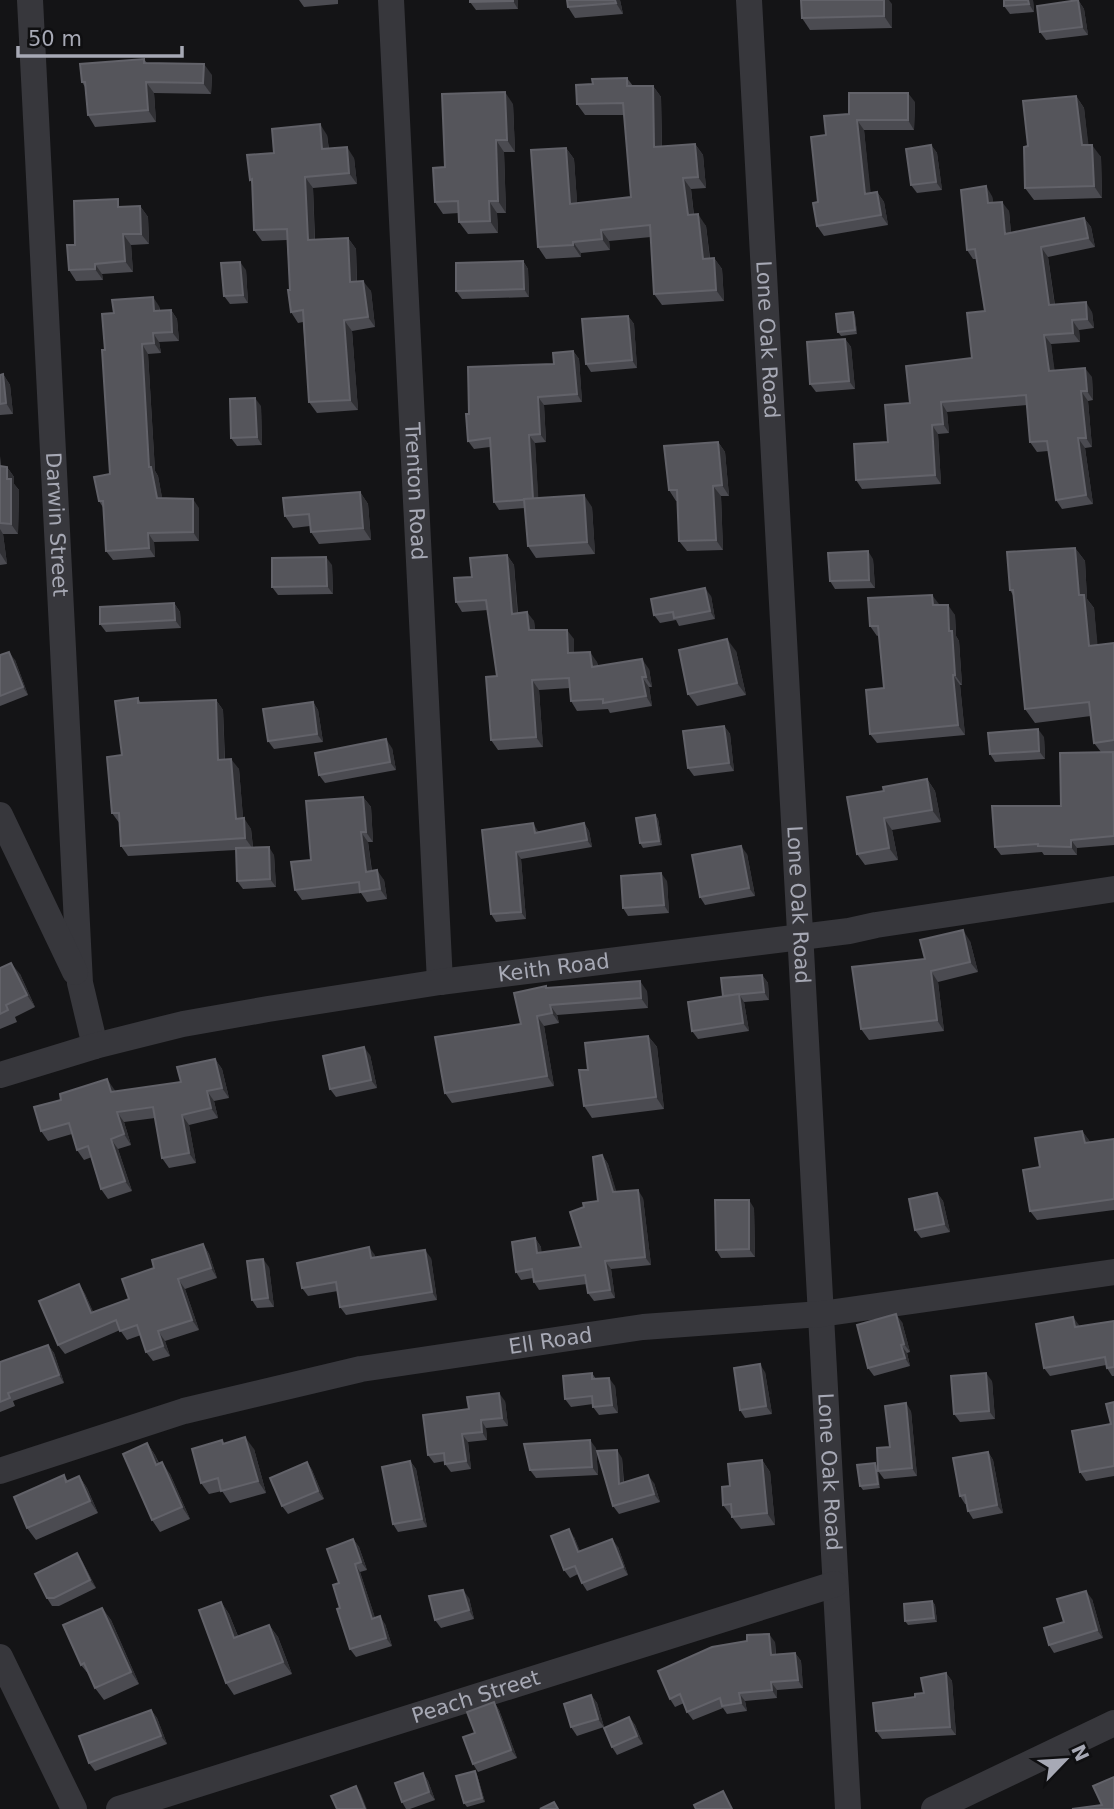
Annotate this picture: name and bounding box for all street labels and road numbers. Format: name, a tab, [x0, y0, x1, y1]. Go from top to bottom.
street label: Lone Oak Road	[751, 260, 784, 419]
street label: Trenton Road	[400, 421, 431, 561]
street label: Darwin Street	[41, 452, 72, 597]
street label: Lone Oak Road	[782, 825, 815, 984]
street label: Keith Road	[496, 949, 611, 987]
street label: Ell Road	[507, 1323, 594, 1359]
street label: Lone Oak Road	[813, 1392, 846, 1551]
street label: Peach Street	[409, 1665, 543, 1728]

